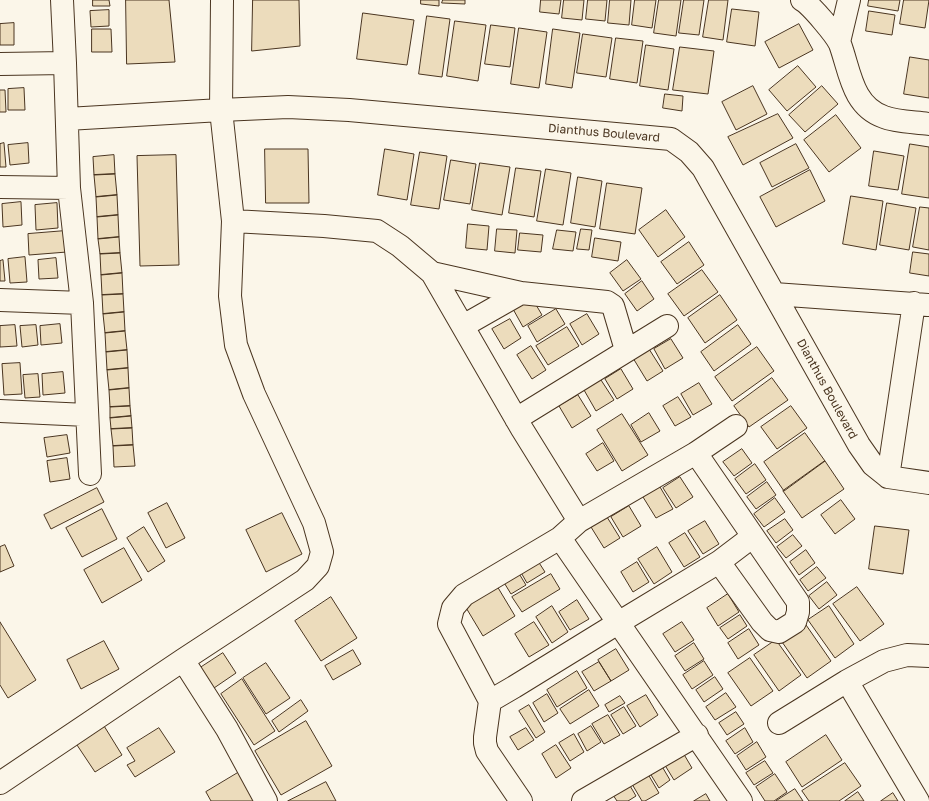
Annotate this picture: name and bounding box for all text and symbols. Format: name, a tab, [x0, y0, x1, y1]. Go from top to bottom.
street label: Dianthus Boulevard	[547, 121, 661, 145]
street label: Dianthus Boulevard	[793, 336, 861, 442]

